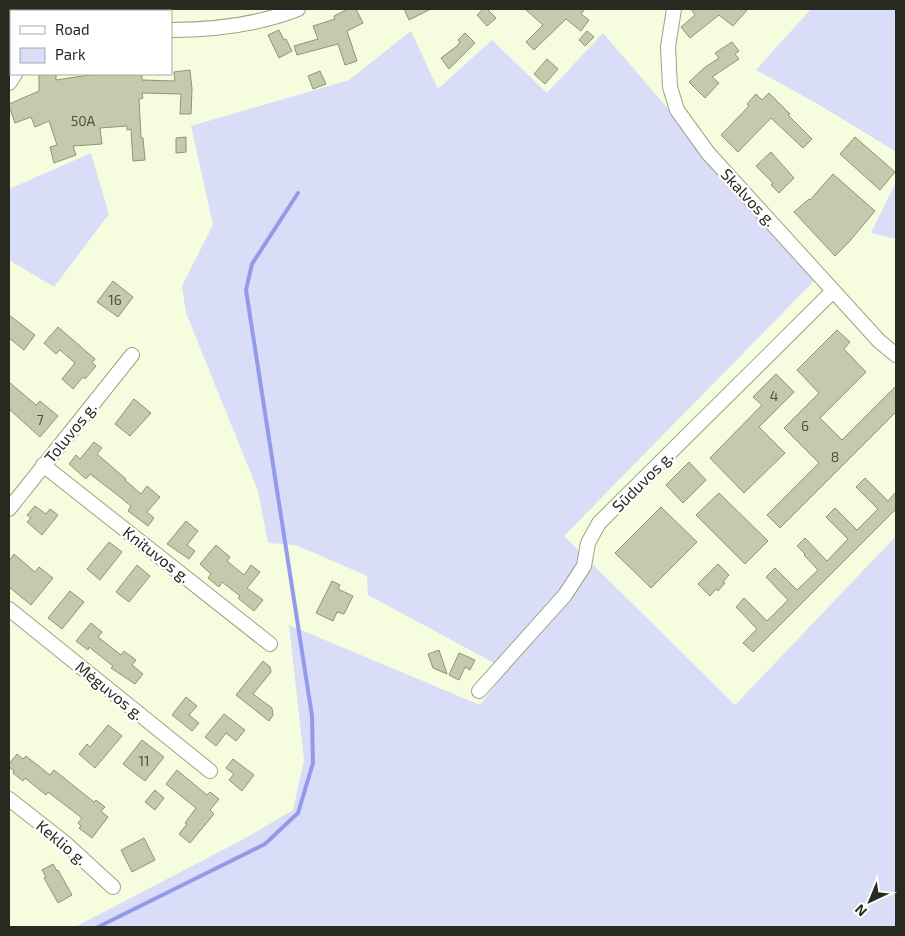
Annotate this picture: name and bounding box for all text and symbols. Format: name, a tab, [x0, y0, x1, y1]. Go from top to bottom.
legend	[10, 10, 172, 75]
text: Road	[55, 20, 90, 38]
text: Park	[55, 45, 86, 63]
house number: 50A	[71, 112, 96, 129]
street label: Skalvos g.	[717, 164, 781, 230]
house number: 16	[108, 291, 122, 308]
house number: 4	[770, 387, 778, 404]
street label: Toluvos g.	[40, 398, 100, 466]
house number: 7	[36, 411, 44, 428]
house number: 6	[801, 417, 809, 434]
street label: Sūduvos g.	[608, 447, 676, 515]
house number: 8	[831, 448, 839, 465]
street label: Knituvos g.	[120, 522, 194, 586]
street label: Mėguvos g.	[72, 657, 148, 723]
house number: 11	[138, 752, 150, 769]
street label: Keklio g.	[33, 815, 91, 869]
north arrow	[845, 876, 895, 926]
text: N	[851, 901, 870, 920]

